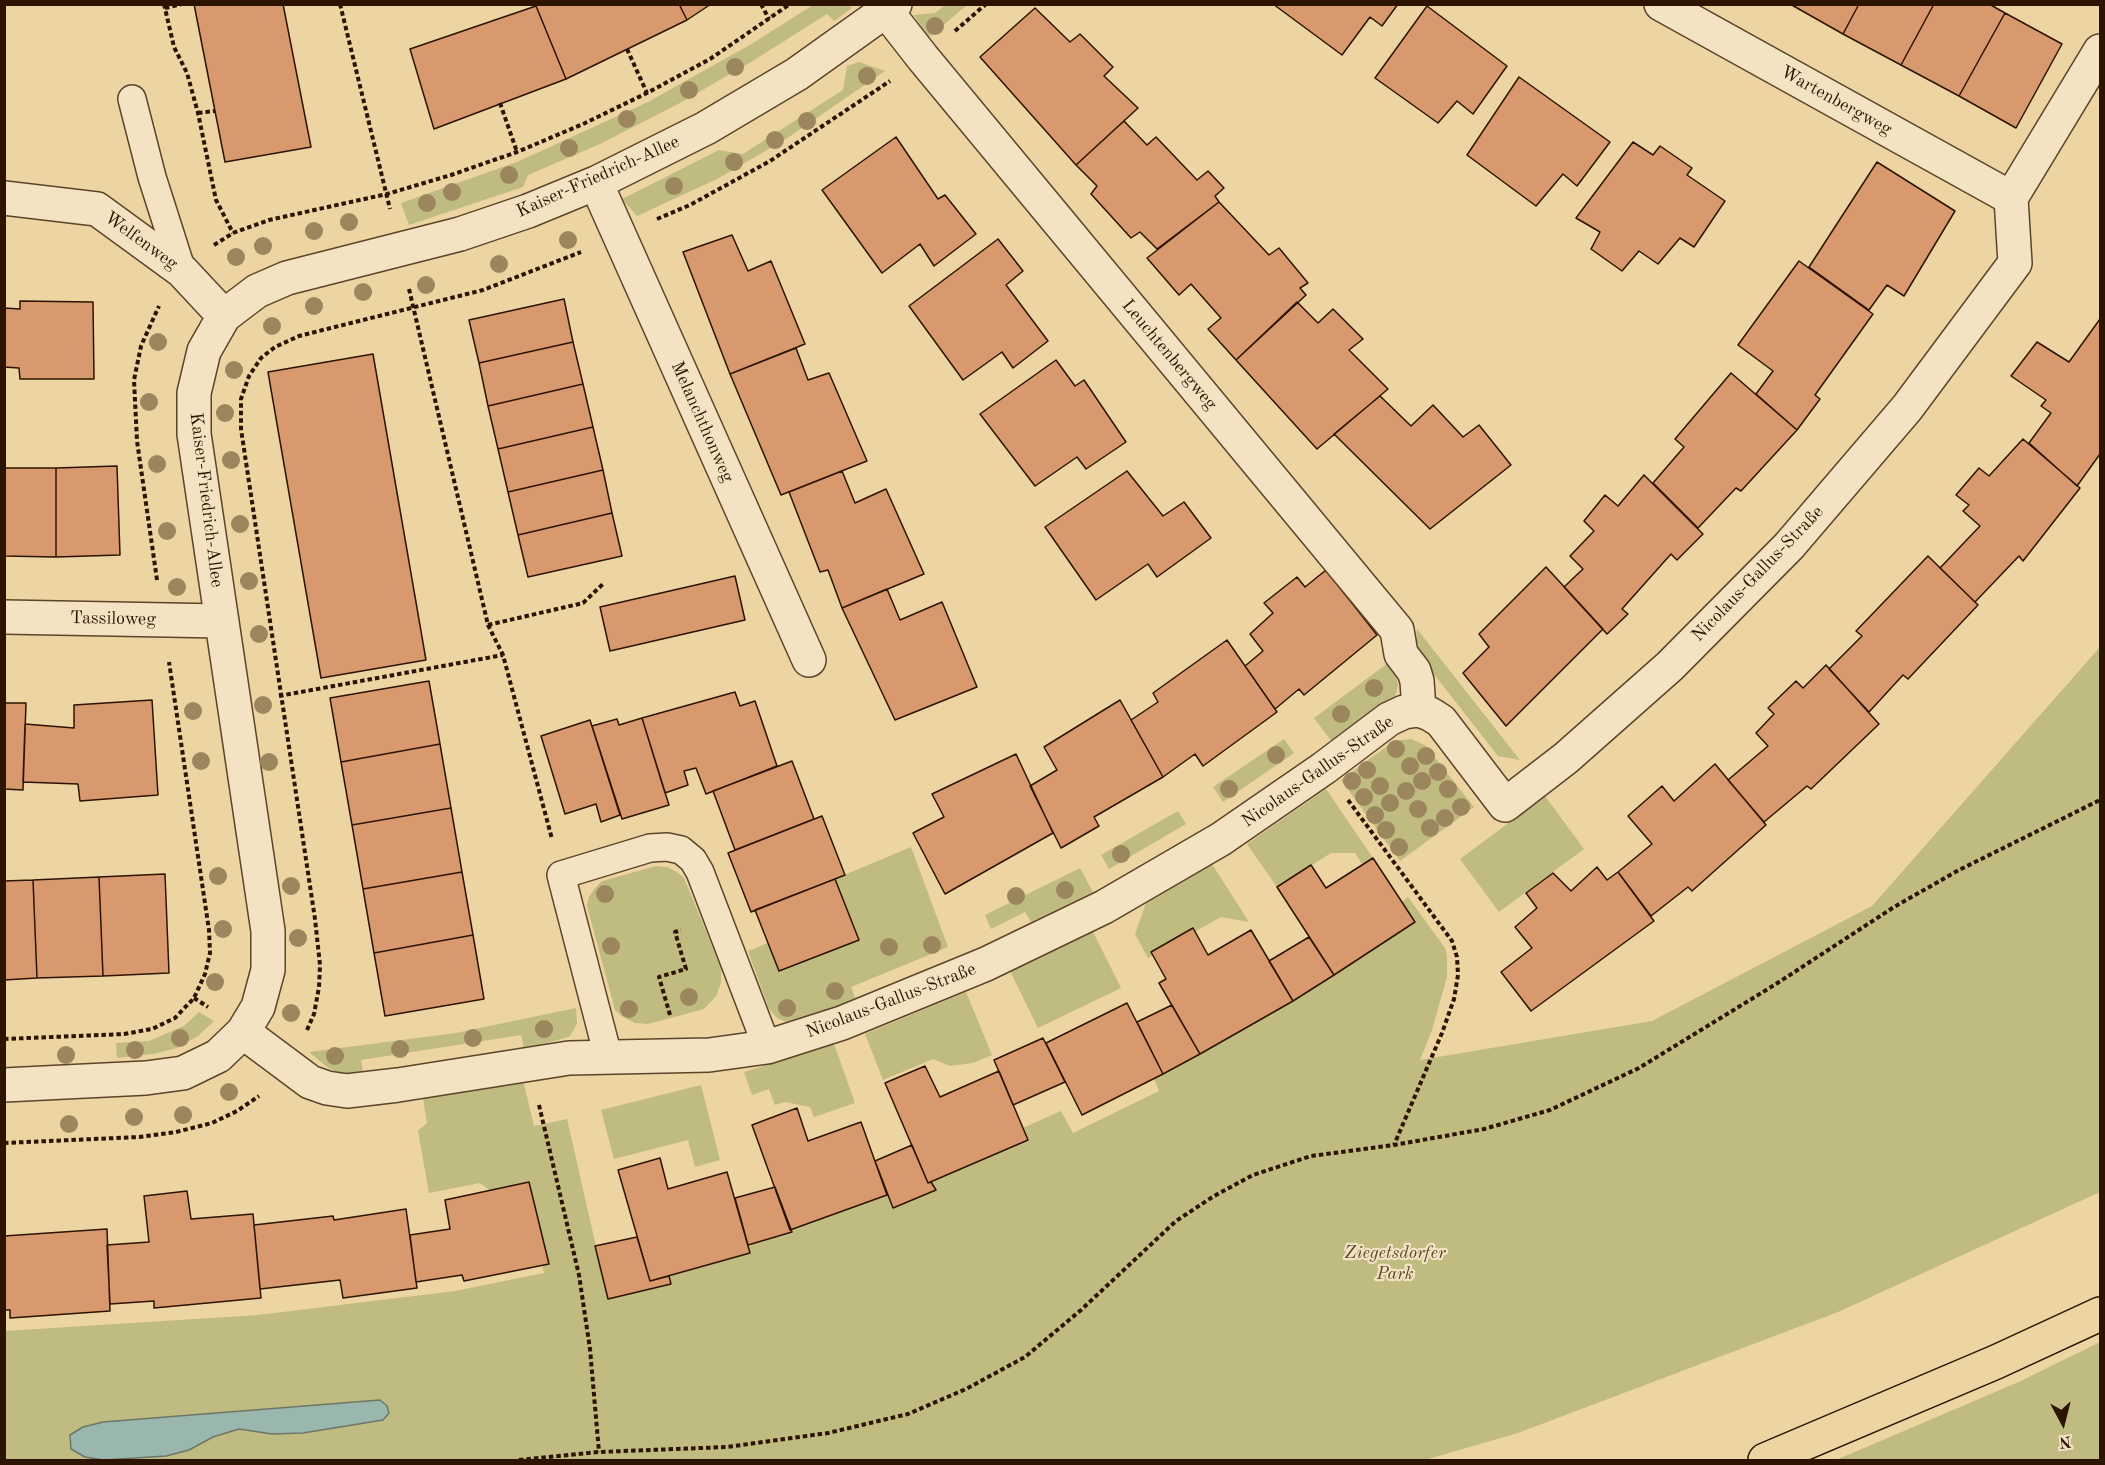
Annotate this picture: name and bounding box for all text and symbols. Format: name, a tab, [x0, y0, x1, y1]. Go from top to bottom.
street label: Wartenbergweg	[1777, 61, 1895, 141]
street label: Kaiser-Friedrich-Allee	[513, 131, 683, 223]
street label: Welfenweg	[100, 207, 182, 275]
street label: Leuchtenbergweg	[1117, 295, 1221, 415]
street label: Melanchthonweg	[666, 358, 738, 486]
street label: Kaiser-Friedrich-Allee	[185, 411, 227, 589]
street label: Nicolaus-Gallus-Straße	[1688, 502, 1828, 646]
street label: Tassiloweg	[70, 607, 156, 631]
street label: Nicolaus-Gallus-Straße	[1238, 711, 1398, 833]
street label: Nicolaus-Gallus-Straße	[803, 959, 979, 1043]
park label: Ziegetsdorfer Park	[1344, 1242, 1446, 1284]
north arrow	[2033, 1393, 2093, 1453]
text: N	[2058, 1432, 2072, 1450]

